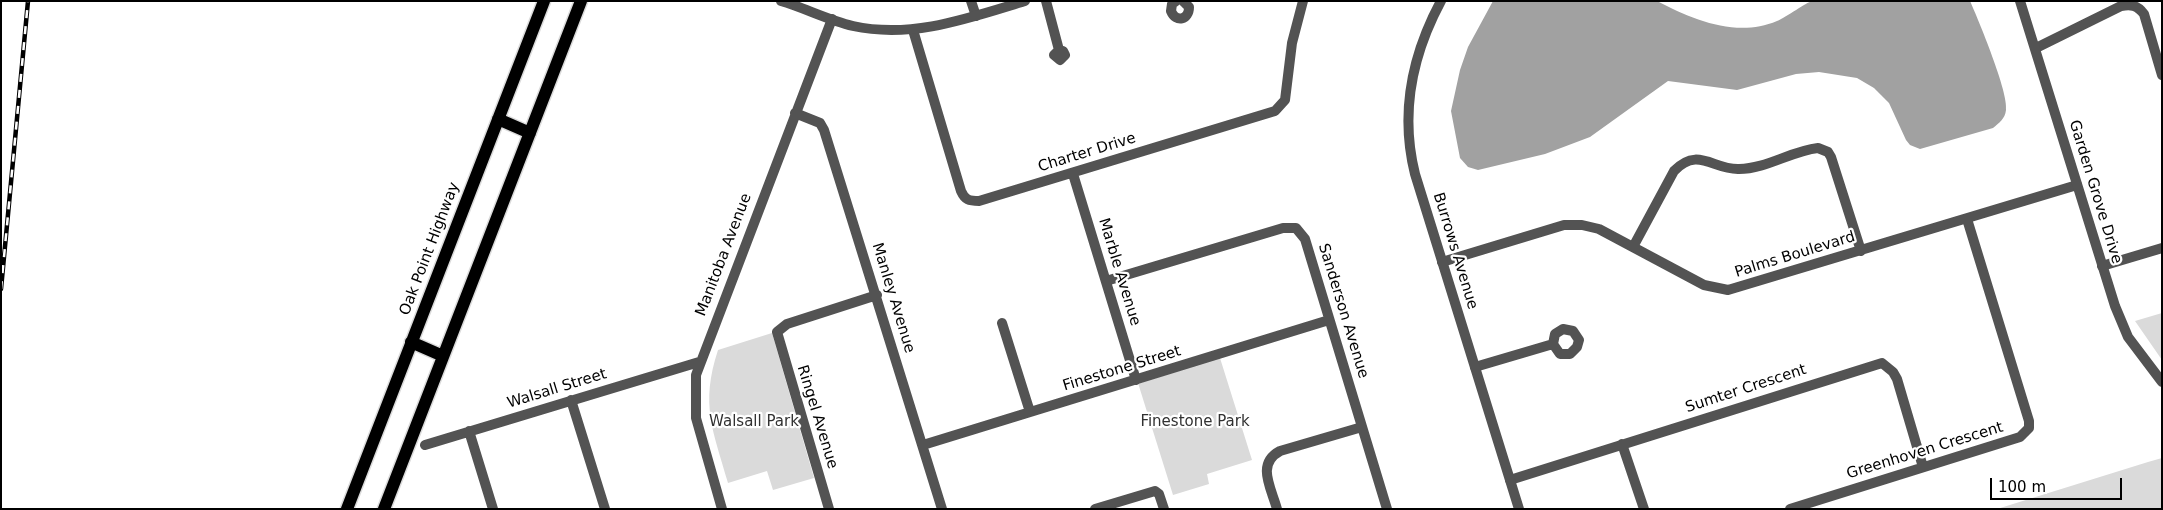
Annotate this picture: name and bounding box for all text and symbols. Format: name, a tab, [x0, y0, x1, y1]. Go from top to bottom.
street label: Garden Grove Drive	[2065, 118, 2125, 266]
street label: Charter Drive	[1036, 130, 1138, 176]
street label: Oak Point Highway	[396, 180, 464, 318]
street label: Burrows Avenue	[1429, 190, 1481, 312]
street label: Manitoba Avenue	[692, 191, 756, 319]
street label: Marble Avenue	[1094, 216, 1144, 328]
street label: Palms Boulevard	[1733, 228, 1857, 282]
street label: Manley Avenue	[868, 241, 918, 355]
street label: Sanderson Avenue	[1314, 241, 1372, 381]
street label: Finestone Street	[1061, 343, 1183, 395]
street label: Sumter Crescent	[1683, 361, 1809, 417]
street label: Ringel Avenue	[793, 363, 841, 471]
street label: Walsall Street	[505, 365, 609, 413]
park label: Walsall Park	[709, 413, 799, 431]
park label: Finestone Park	[1140, 413, 1250, 431]
street label: Greenhoven Crescent	[1845, 419, 2005, 483]
scale bar	[1993, 468, 2126, 500]
text: 100 m	[1998, 478, 2046, 496]

